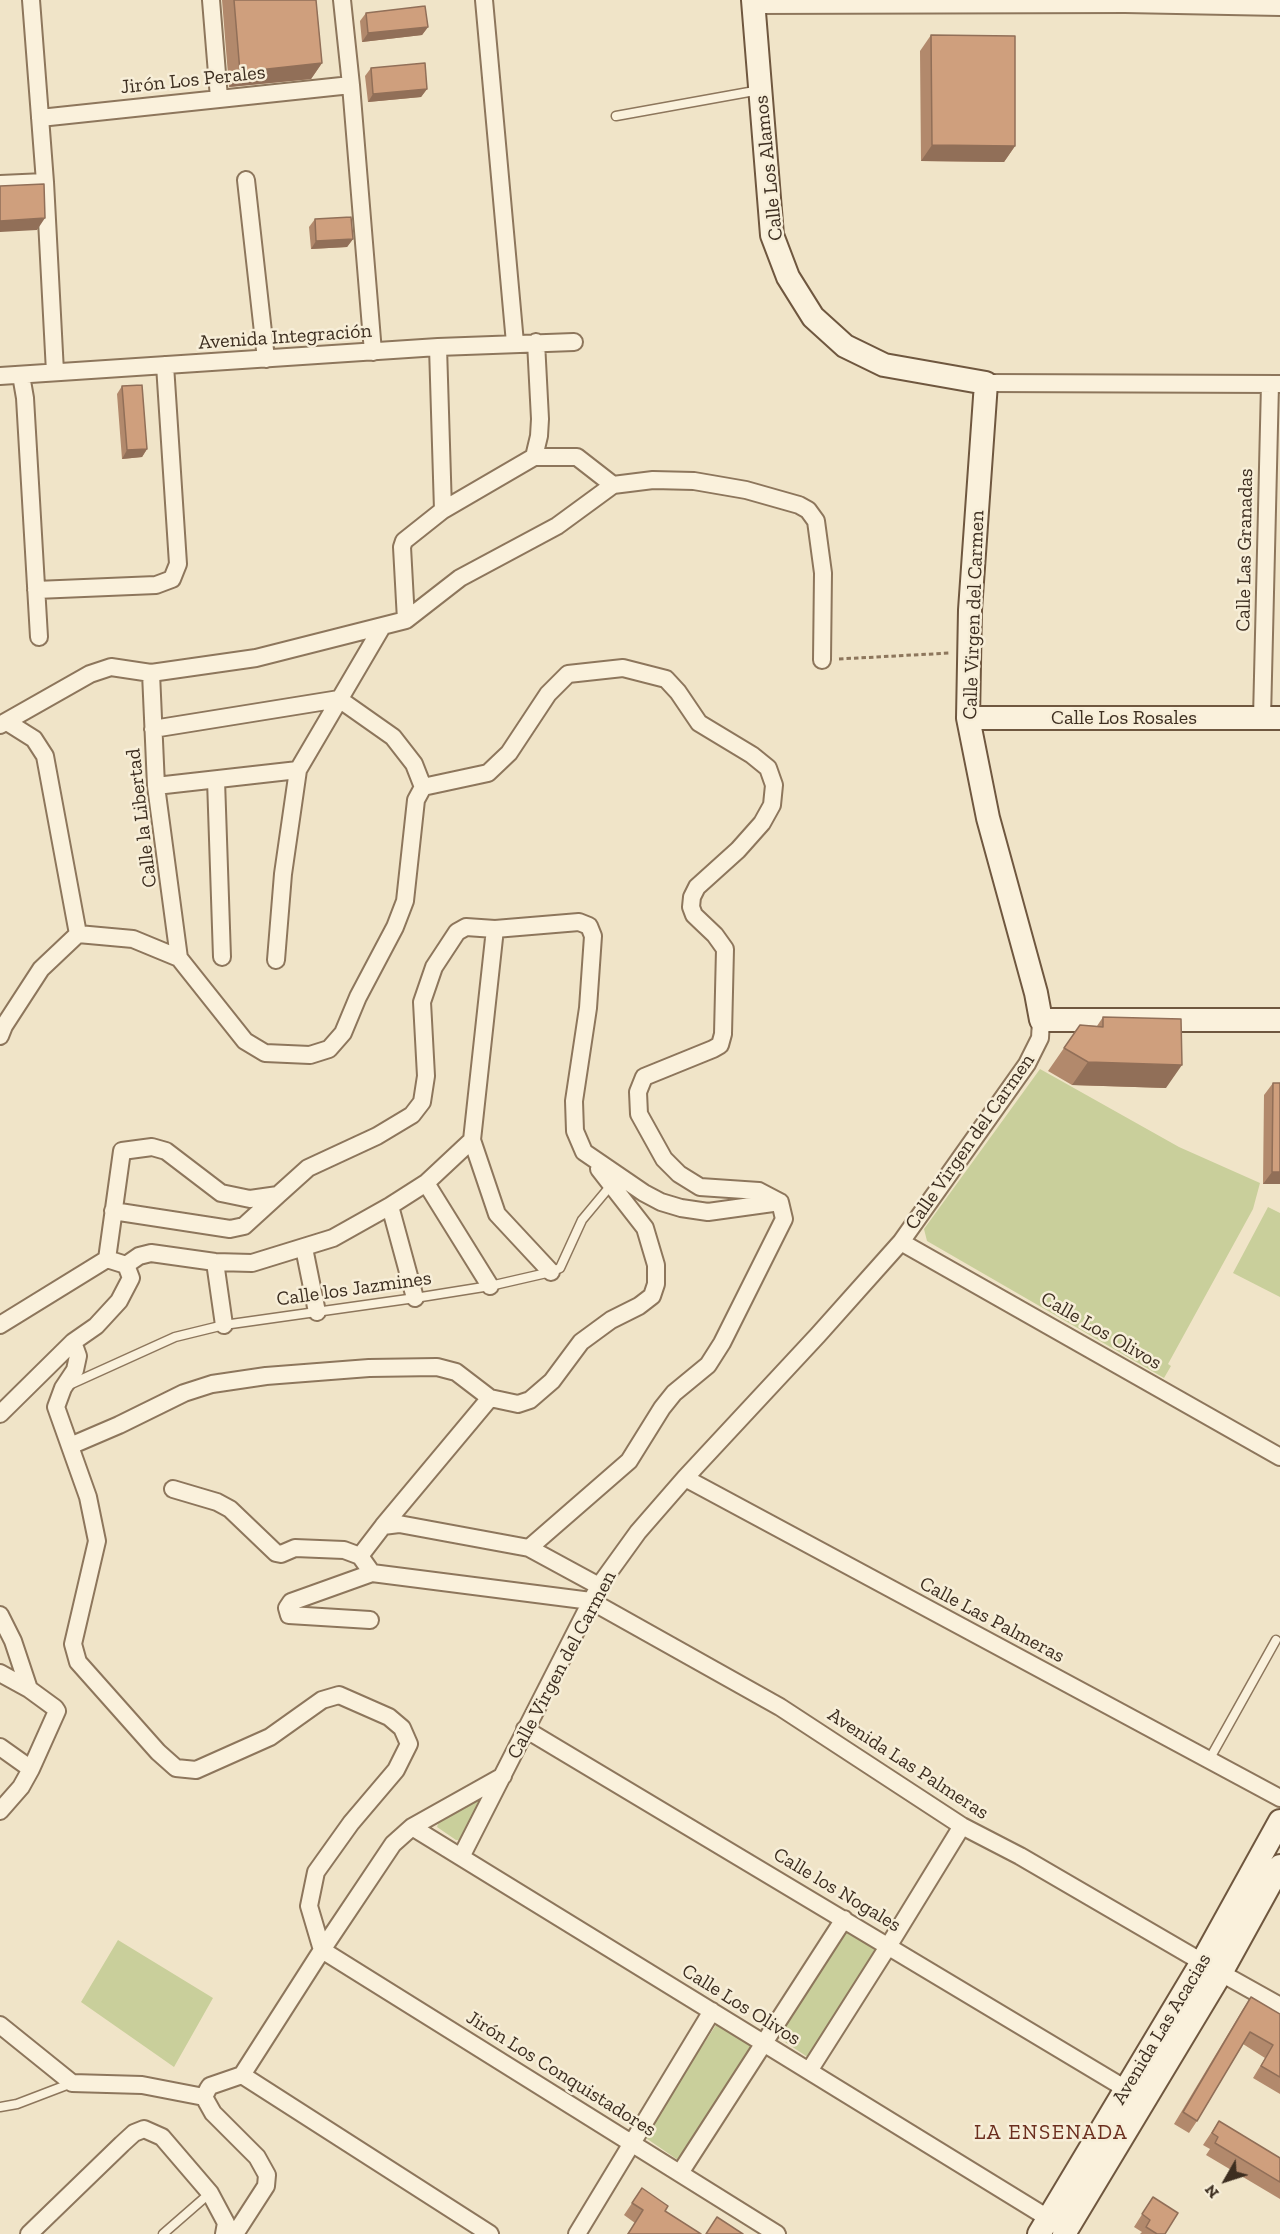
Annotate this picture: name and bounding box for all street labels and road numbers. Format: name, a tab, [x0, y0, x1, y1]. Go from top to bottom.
street label: Jirón Los Perales	[119, 60, 267, 100]
street label: Calle Los Alamos	[749, 94, 789, 242]
street label: Avenida Integración	[197, 319, 373, 355]
street label: Calle Las Granadas	[1232, 468, 1258, 632]
street label: Calle Virgen del Carmen	[958, 510, 990, 720]
street label: Calle Los Rosales	[1051, 706, 1197, 730]
street label: Calle la Libertad	[122, 747, 162, 889]
street label: Calle Virgen del Carmen	[900, 1049, 1040, 1235]
street label: Calle los Jazmines	[275, 1266, 433, 1312]
street label: Calle Los Olivos	[1036, 1287, 1166, 1375]
street label: Calle Virgen del Carmen	[502, 1567, 622, 1763]
street label: Calle Las Palmeras	[915, 1572, 1069, 1668]
street label: Avenida Las Palmeras	[823, 1703, 993, 1825]
street label: Calle los Nogales	[769, 1842, 905, 1938]
street label: Avenida Las Acacias	[1107, 1949, 1217, 2109]
street label: Calle Los Olivos	[677, 1959, 805, 2051]
street label: Jirón Los Conquistadores	[462, 2006, 660, 2142]

